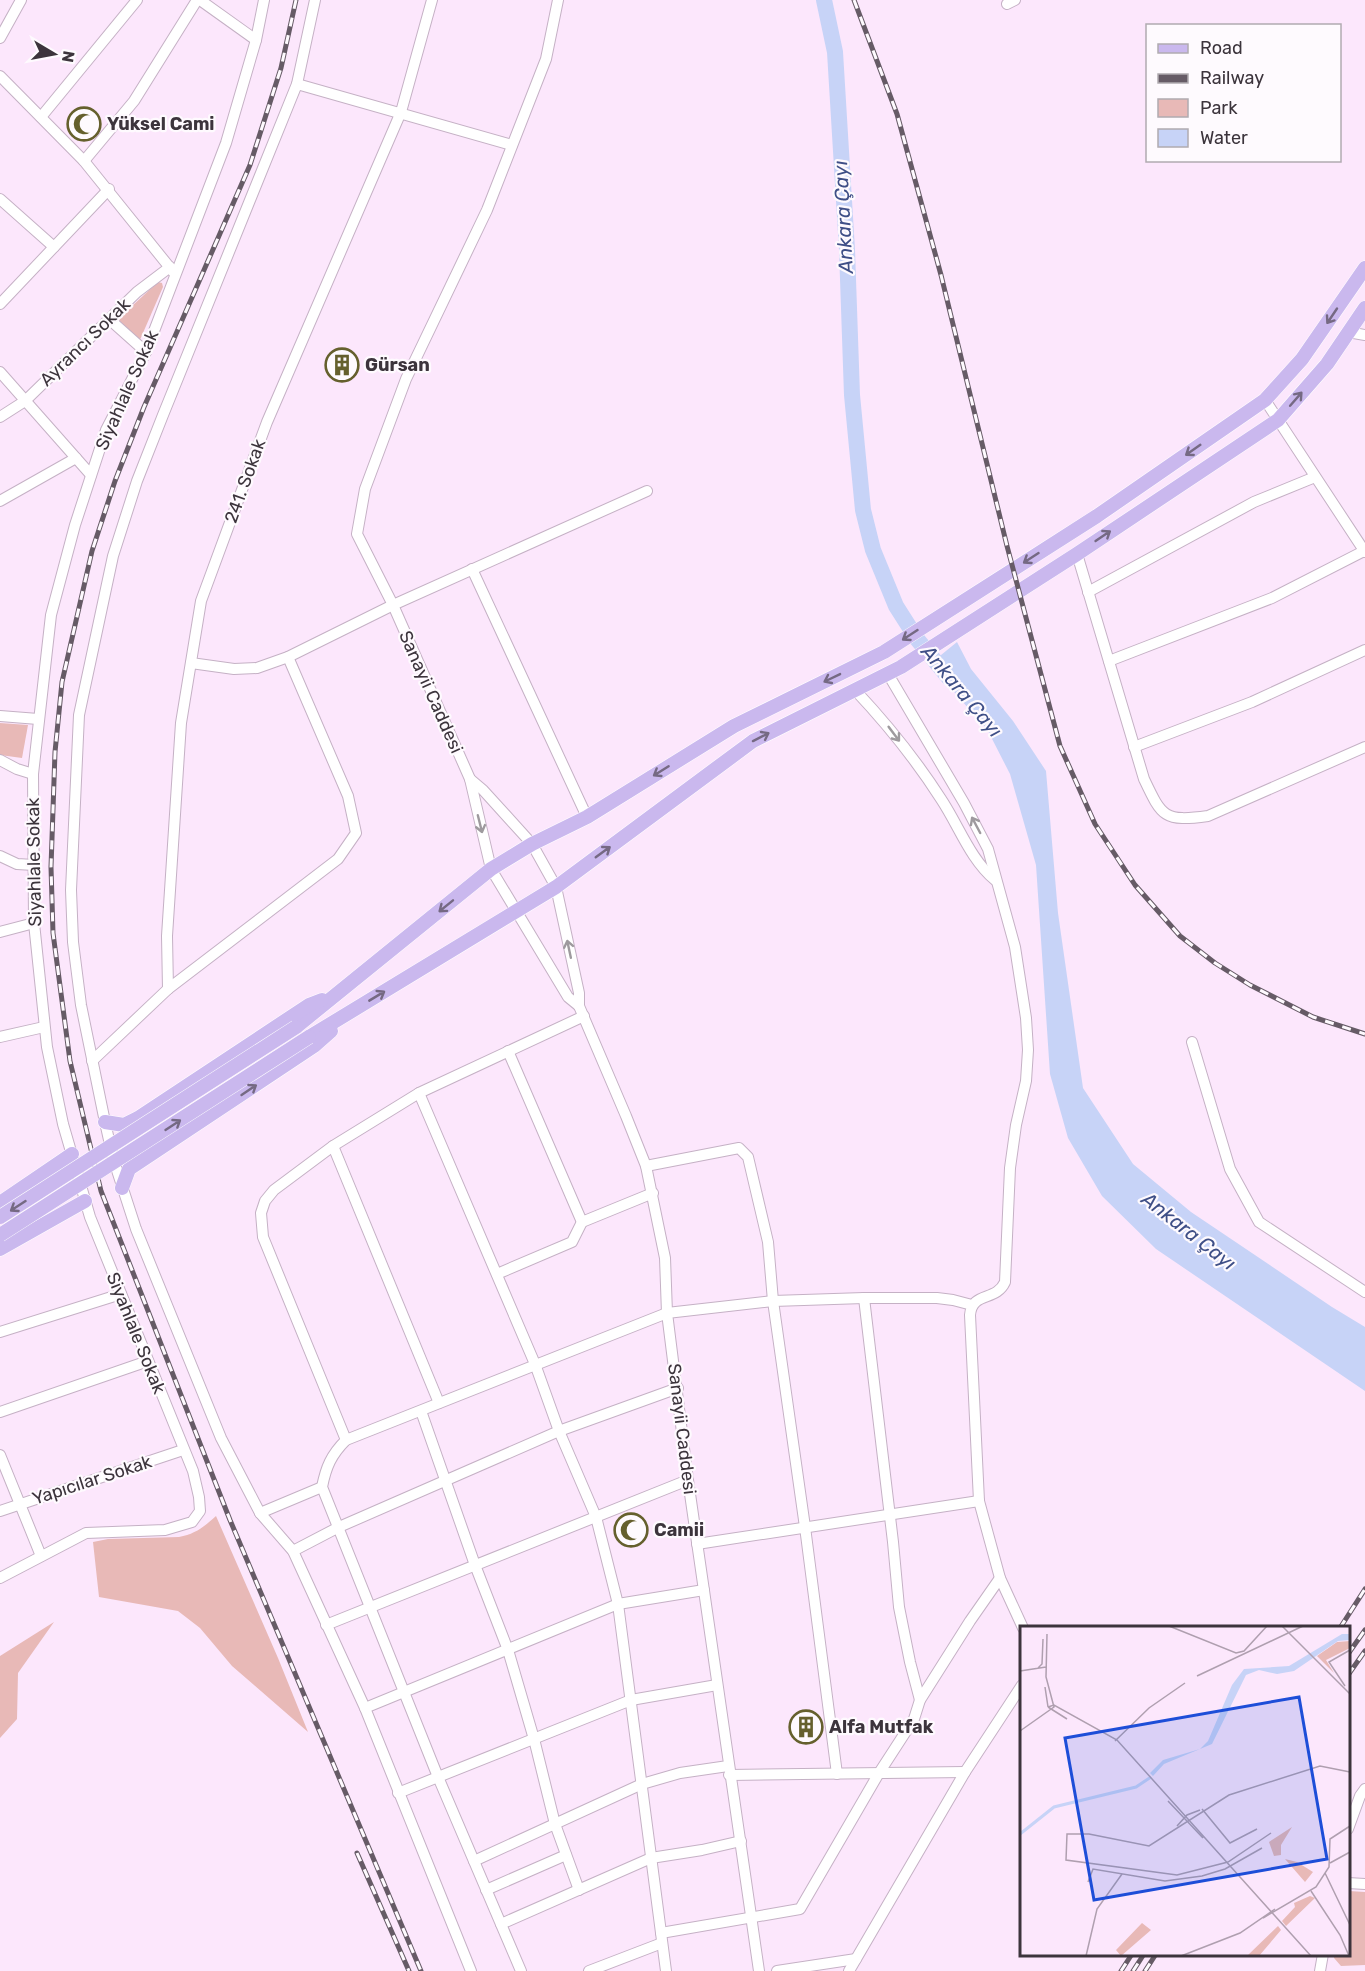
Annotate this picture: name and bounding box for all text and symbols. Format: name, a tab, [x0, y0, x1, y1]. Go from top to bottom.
north arrow	[24, 24, 84, 84]
legend	[1146, 24, 1341, 162]
text: Road	[1200, 37, 1243, 59]
text: N	[58, 49, 79, 64]
text: Railway	[1200, 67, 1264, 89]
text: Park	[1200, 97, 1238, 119]
mosque icon: Yüksel Cami	[66, 106, 102, 142]
place label: Yüksel Cami	[107, 113, 215, 135]
text: Water	[1200, 127, 1248, 149]
water label: Ankara Çayı	[828, 160, 858, 275]
street label: Ayrancı Sokak	[35, 293, 135, 391]
one-way arrow	[1326, 307, 1338, 323]
street label: Siyahlale Sokak	[91, 326, 164, 453]
building icon: Gürsan	[324, 347, 360, 383]
place label: Gürsan	[365, 354, 430, 376]
one-way arrow	[1289, 392, 1303, 407]
street label: 241. Sokak	[220, 435, 271, 526]
one-way arrow	[1185, 443, 1202, 456]
one-way arrow	[1094, 530, 1111, 542]
one-way arrow	[1023, 552, 1040, 564]
street label: Sanayii Caddesi	[394, 627, 468, 757]
one-way arrow	[902, 630, 919, 642]
water label: Ankara Çayı	[916, 639, 1008, 742]
one-way arrow	[823, 672, 841, 684]
one-way arrow	[888, 725, 901, 741]
one-way arrow	[752, 731, 770, 743]
one-way arrow	[653, 766, 670, 778]
street label: Siyahlale Sokak	[22, 797, 46, 927]
one-way arrow	[474, 814, 486, 833]
one-way arrow	[970, 817, 982, 834]
one-way arrow	[595, 846, 611, 858]
one-way arrow	[439, 899, 454, 913]
one-way arrow	[563, 940, 575, 959]
one-way arrow	[368, 989, 385, 1001]
one-way arrow	[240, 1083, 257, 1096]
one-way arrow	[164, 1118, 181, 1130]
water label: Ankara Çayı	[1136, 1186, 1241, 1275]
one-way arrow	[9, 1199, 26, 1212]
street label: Siyahlale Sokak	[102, 1269, 171, 1398]
street label: Sanayii Caddesi	[663, 1362, 701, 1496]
street label: Yapıcılar Sokak	[30, 1450, 155, 1510]
mosque icon: Camii	[613, 1512, 649, 1548]
place label: Camii	[654, 1519, 704, 1541]
inset map	[1020, 1626, 1350, 1956]
building icon: Alfa Mutfak	[788, 1709, 824, 1745]
place label: Alfa Mutfak	[829, 1716, 934, 1738]

